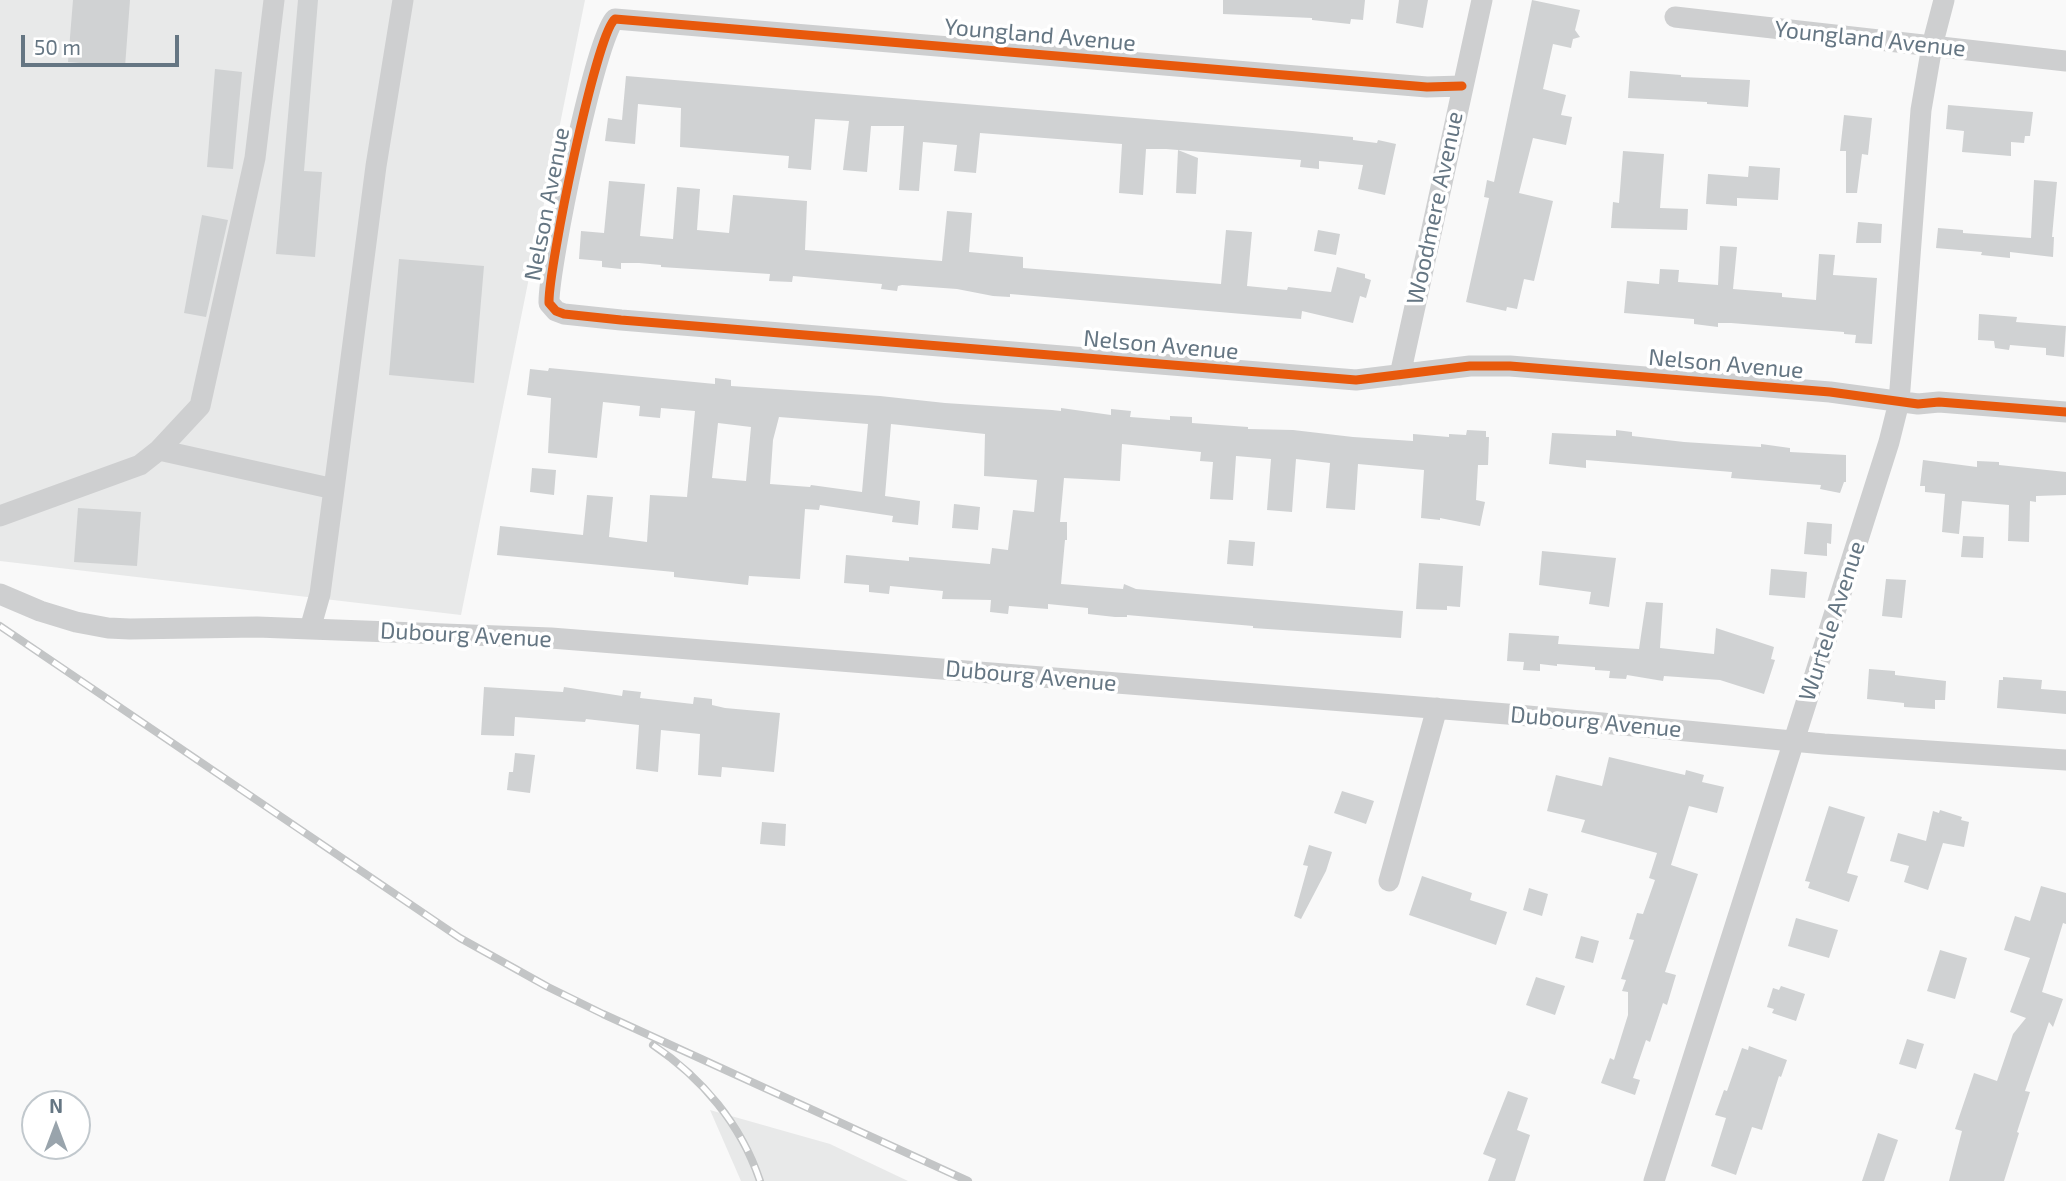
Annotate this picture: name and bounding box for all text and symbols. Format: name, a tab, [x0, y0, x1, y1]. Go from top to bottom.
street label: Youngland Avenue	[943, 13, 1137, 57]
street label: Youngland Avenue	[1773, 15, 1967, 63]
scale bar	[24, 21, 182, 65]
text: 50 m	[34, 34, 81, 59]
street label: Woodmere Avenue	[1401, 109, 1469, 307]
street label: Nelson Avenue	[519, 125, 575, 283]
street label: Nelson Avenue	[1082, 324, 1240, 366]
street label: Nelson Avenue	[1647, 343, 1805, 385]
street label: Wurtele Avenue	[1793, 538, 1871, 704]
street label: Dubourg Avenue	[379, 617, 553, 653]
street label: Dubourg Avenue	[944, 655, 1118, 697]
street label: Dubourg Avenue	[1509, 701, 1683, 743]
north arrow	[21, 1090, 91, 1160]
text: N	[49, 1094, 63, 1117]

